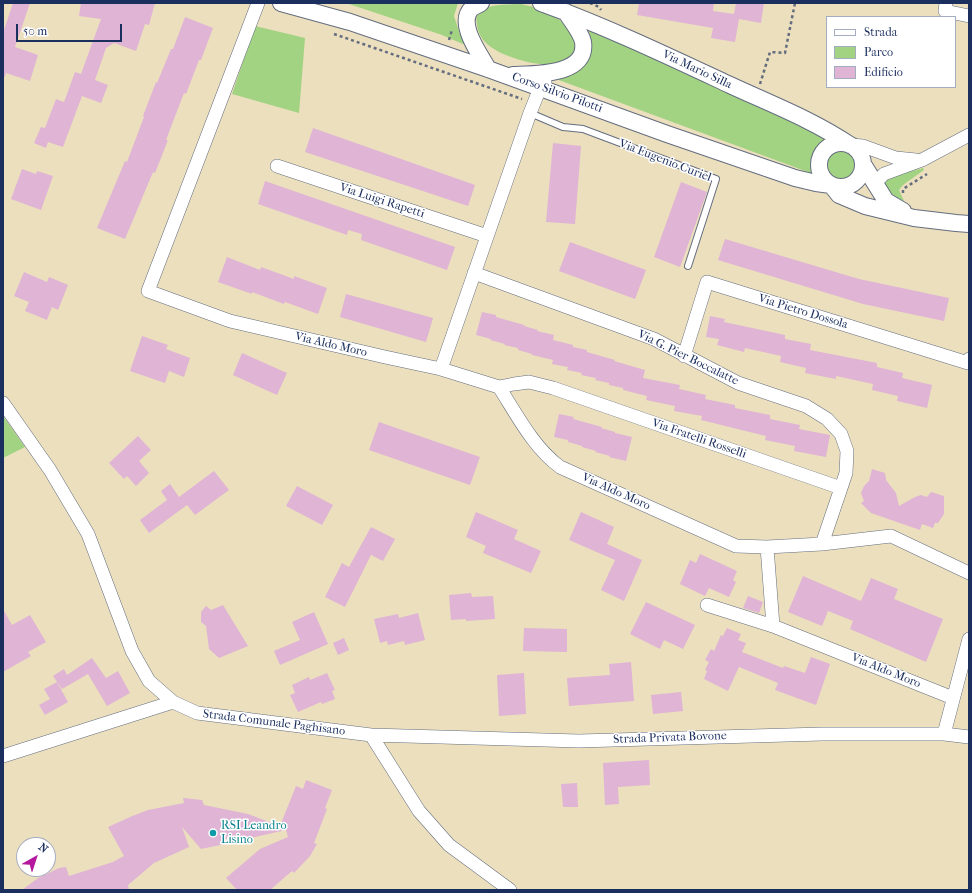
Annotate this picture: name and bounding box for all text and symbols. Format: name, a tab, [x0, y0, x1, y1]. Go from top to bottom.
scale bar	[18, 16, 124, 42]
legend	[826, 16, 956, 88]
text: 50 m	[23, 24, 47, 38]
text: Strada	[864, 25, 897, 39]
text: Parco	[864, 45, 893, 59]
street label: Via Mario Silla	[660, 48, 734, 92]
text: Edificio	[864, 65, 903, 79]
street label: Corso Silvio Pilotti	[510, 70, 604, 116]
street label: Via Eugenio Curiel	[617, 137, 713, 185]
street label: Via Luigi Rapetti	[338, 180, 426, 222]
street label: Via Pietro Dossola	[756, 292, 850, 332]
street label: Via G. Pier Boccalatte	[635, 327, 741, 389]
street label: Via Aldo Moro	[294, 330, 368, 360]
street label: Via Fratelli Rosselli	[650, 416, 748, 462]
street label: Via Aldo Moro	[579, 470, 653, 514]
street label: Via Aldo Moro	[849, 651, 923, 691]
street label: Strada Comunale Paghisano	[202, 707, 346, 739]
street label: Strada Privata Bovone	[613, 729, 727, 747]
place label: RSI Leandro Lisino	[221, 819, 286, 847]
marker: RSI Leandro Lisino	[208, 828, 218, 838]
north arrow	[16, 837, 56, 877]
text: N	[36, 840, 51, 856]

